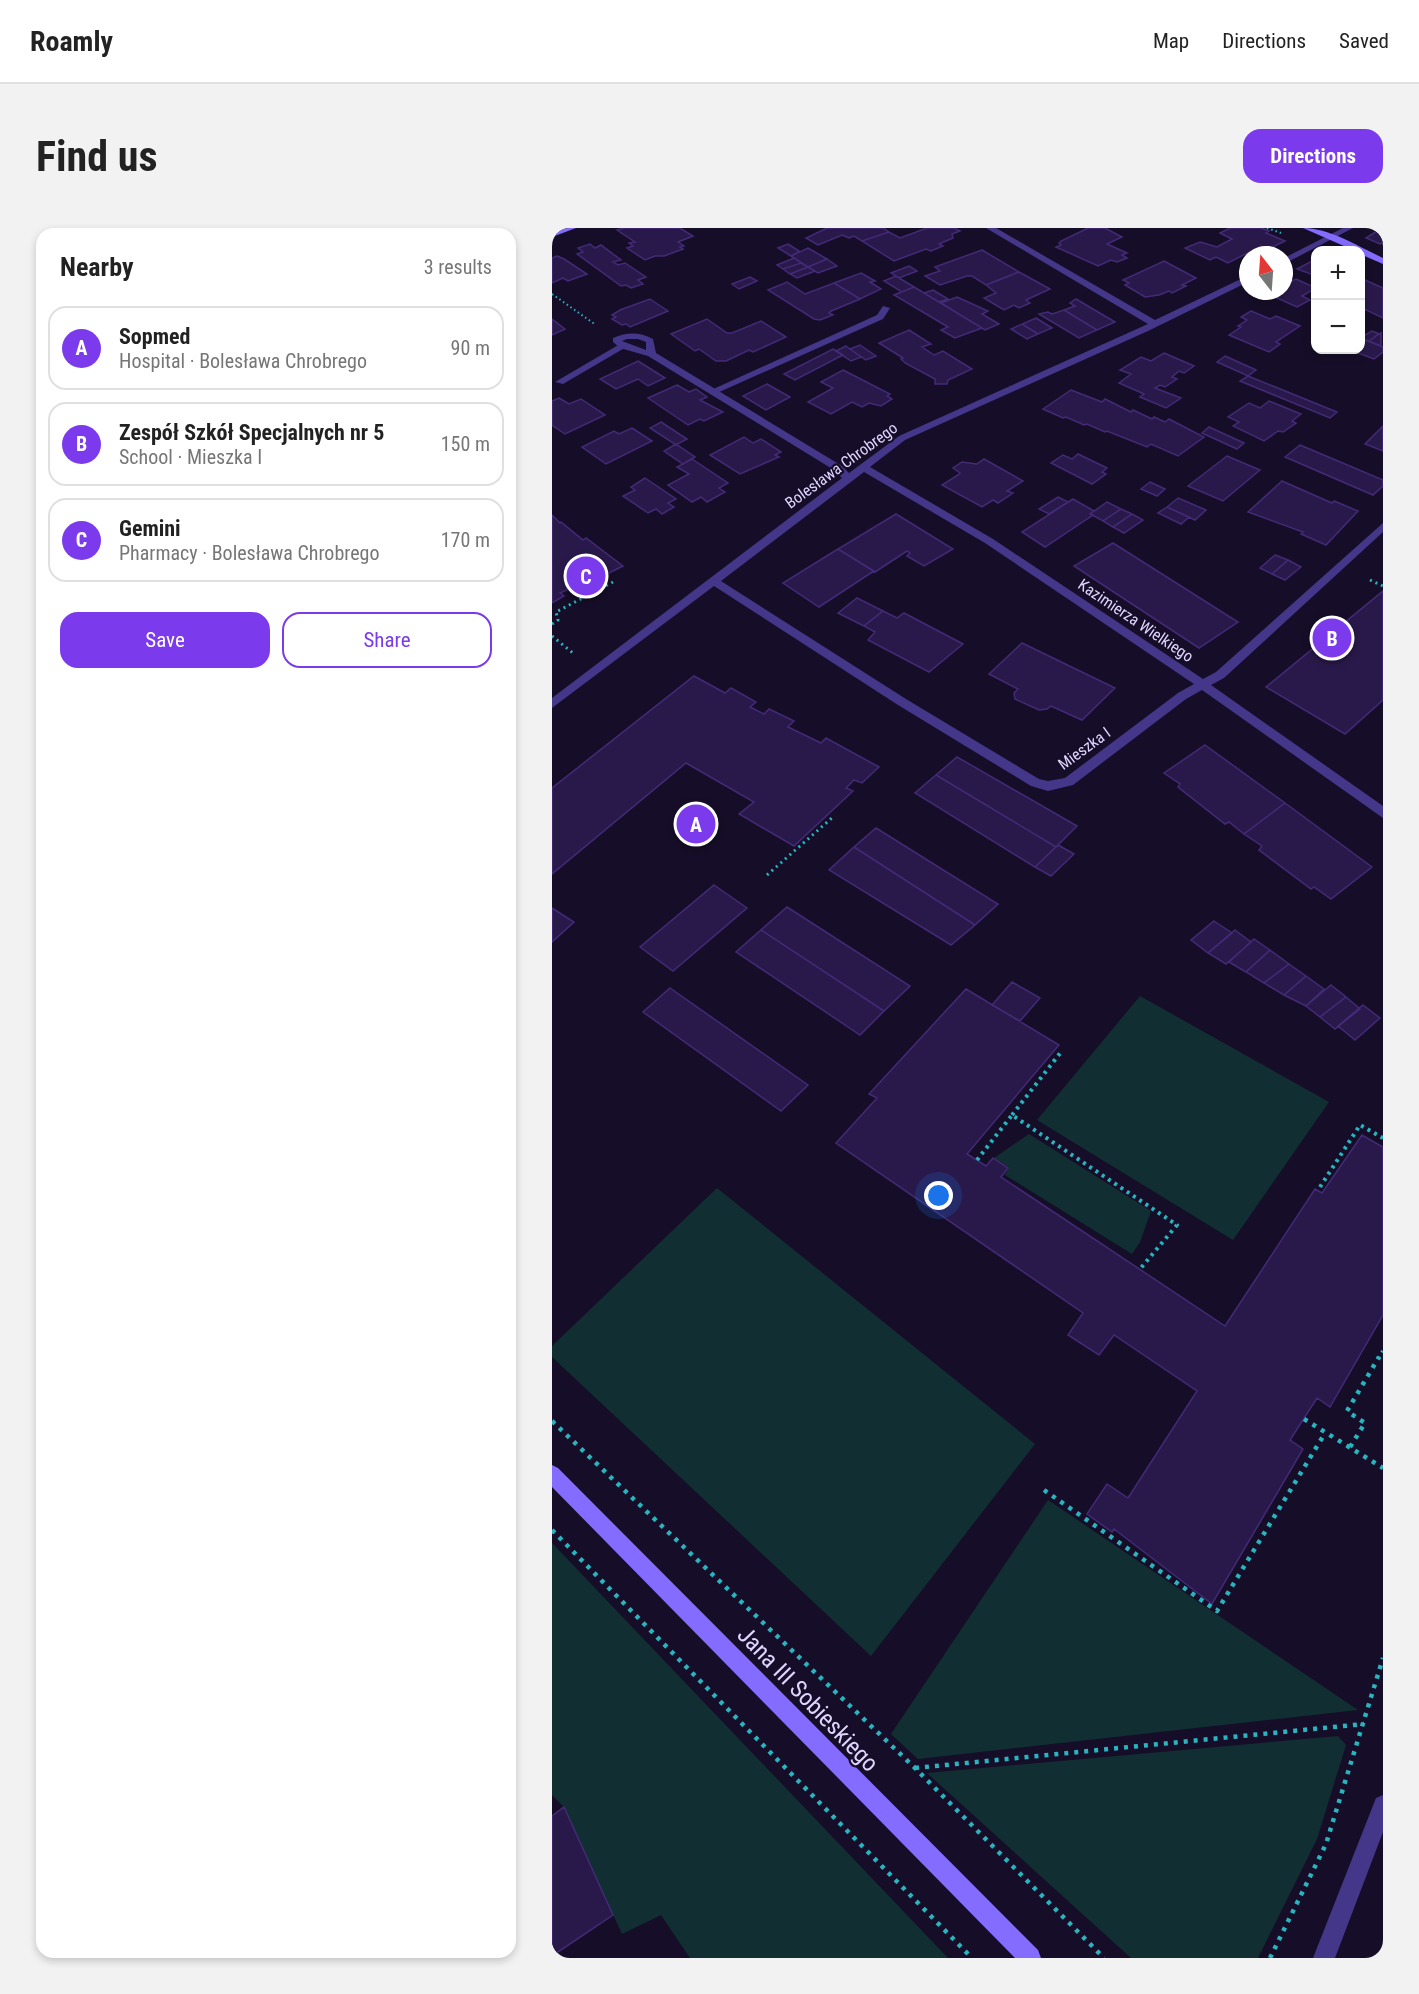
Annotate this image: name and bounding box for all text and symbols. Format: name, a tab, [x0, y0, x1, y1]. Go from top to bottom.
text: Roamly	[30, 25, 113, 58]
text: Map	[1153, 29, 1189, 53]
text: Directions	[1222, 29, 1306, 53]
text: Saved	[1339, 29, 1389, 53]
button: Directions	[1243, 129, 1383, 183]
text: Find us	[36, 132, 157, 181]
north arrow	[1239, 246, 1293, 300]
map controls	[1311, 246, 1365, 354]
button: +	[1311, 246, 1365, 300]
text: Nearby	[60, 252, 134, 282]
text: 3 results	[424, 255, 492, 279]
button: −	[1311, 300, 1365, 354]
text: Sopmed	[119, 324, 190, 349]
text: A	[76, 336, 87, 360]
text: 90 m	[451, 336, 490, 360]
text: Hospital · Bolesława Chrobrego	[119, 349, 367, 373]
street label: Bolesława Chrobrego	[781, 418, 901, 513]
text: Zespół Szkół Specjalnych nr 5	[119, 420, 384, 445]
text: B	[76, 432, 87, 456]
text: 150 m	[441, 432, 490, 456]
text: School · Mieszka I	[119, 445, 262, 469]
text: Gemini	[119, 516, 181, 541]
text: C	[76, 528, 87, 552]
text: 170 m	[441, 528, 490, 552]
text: Pharmacy · Bolesława Chrobrego	[119, 541, 379, 565]
pin: C	[567, 554, 606, 598]
street label: Kazimierza Wielkiego	[1074, 575, 1197, 666]
button: Save	[60, 612, 270, 668]
button: Share	[282, 612, 492, 668]
pin: B	[1312, 616, 1352, 660]
street label: Mieszka I	[1054, 723, 1114, 774]
pin: A	[676, 802, 716, 846]
your location	[924, 1181, 953, 1210]
street label: Jana III Sobieskiego	[732, 1621, 884, 1777]

